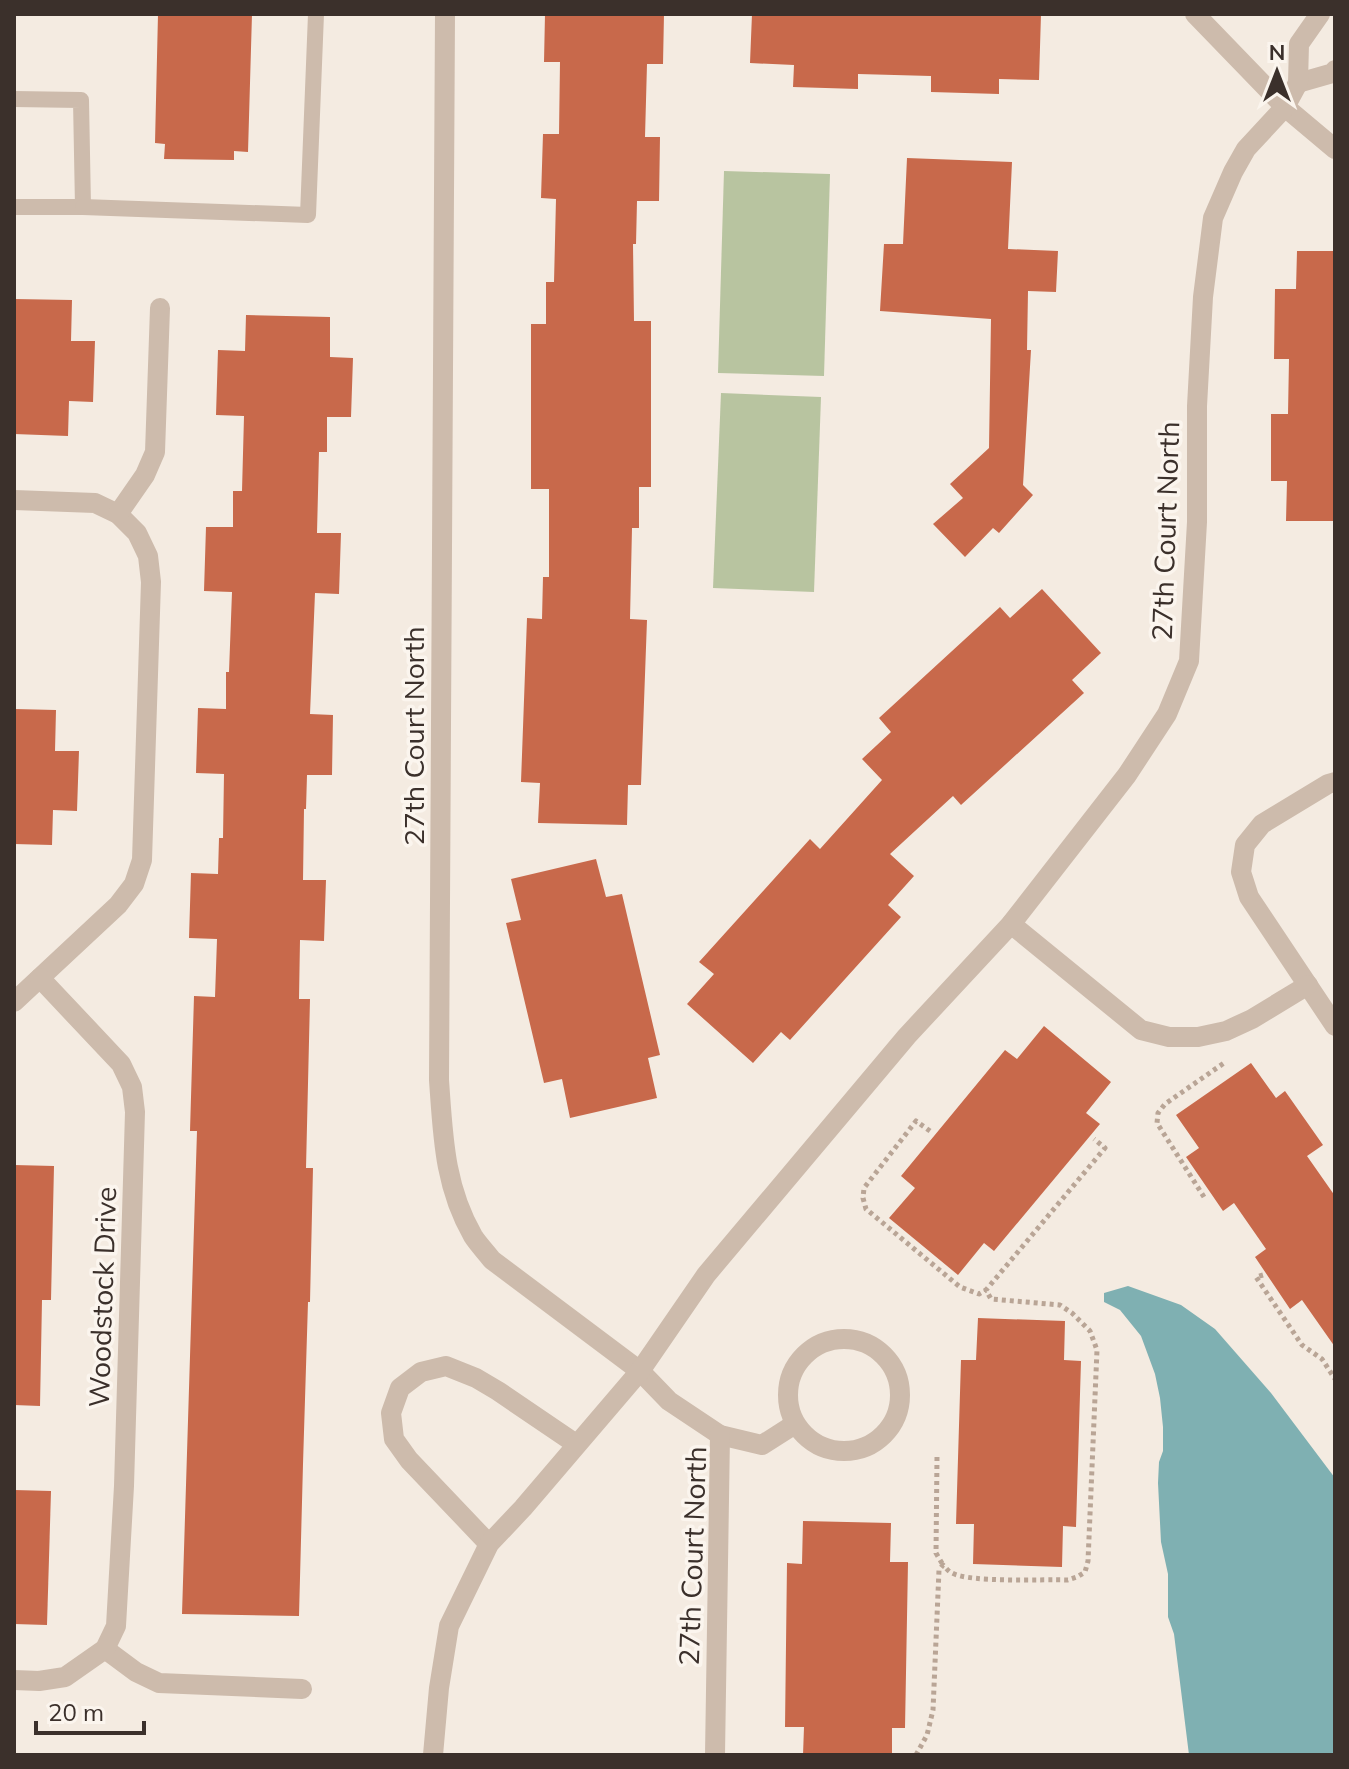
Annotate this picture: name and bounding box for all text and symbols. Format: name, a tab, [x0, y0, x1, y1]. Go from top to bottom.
north arrow	[1237, 32, 1317, 112]
text: N	[1269, 38, 1285, 66]
street label: 27th Court North	[1144, 421, 1186, 641]
street label: 27th Court North	[396, 626, 431, 846]
street label: Woodstock Drive	[81, 1186, 123, 1408]
street label: 27th Court North	[671, 1446, 713, 1666]
scale bar	[36, 1685, 144, 1735]
text: 20 m	[48, 1697, 104, 1727]

